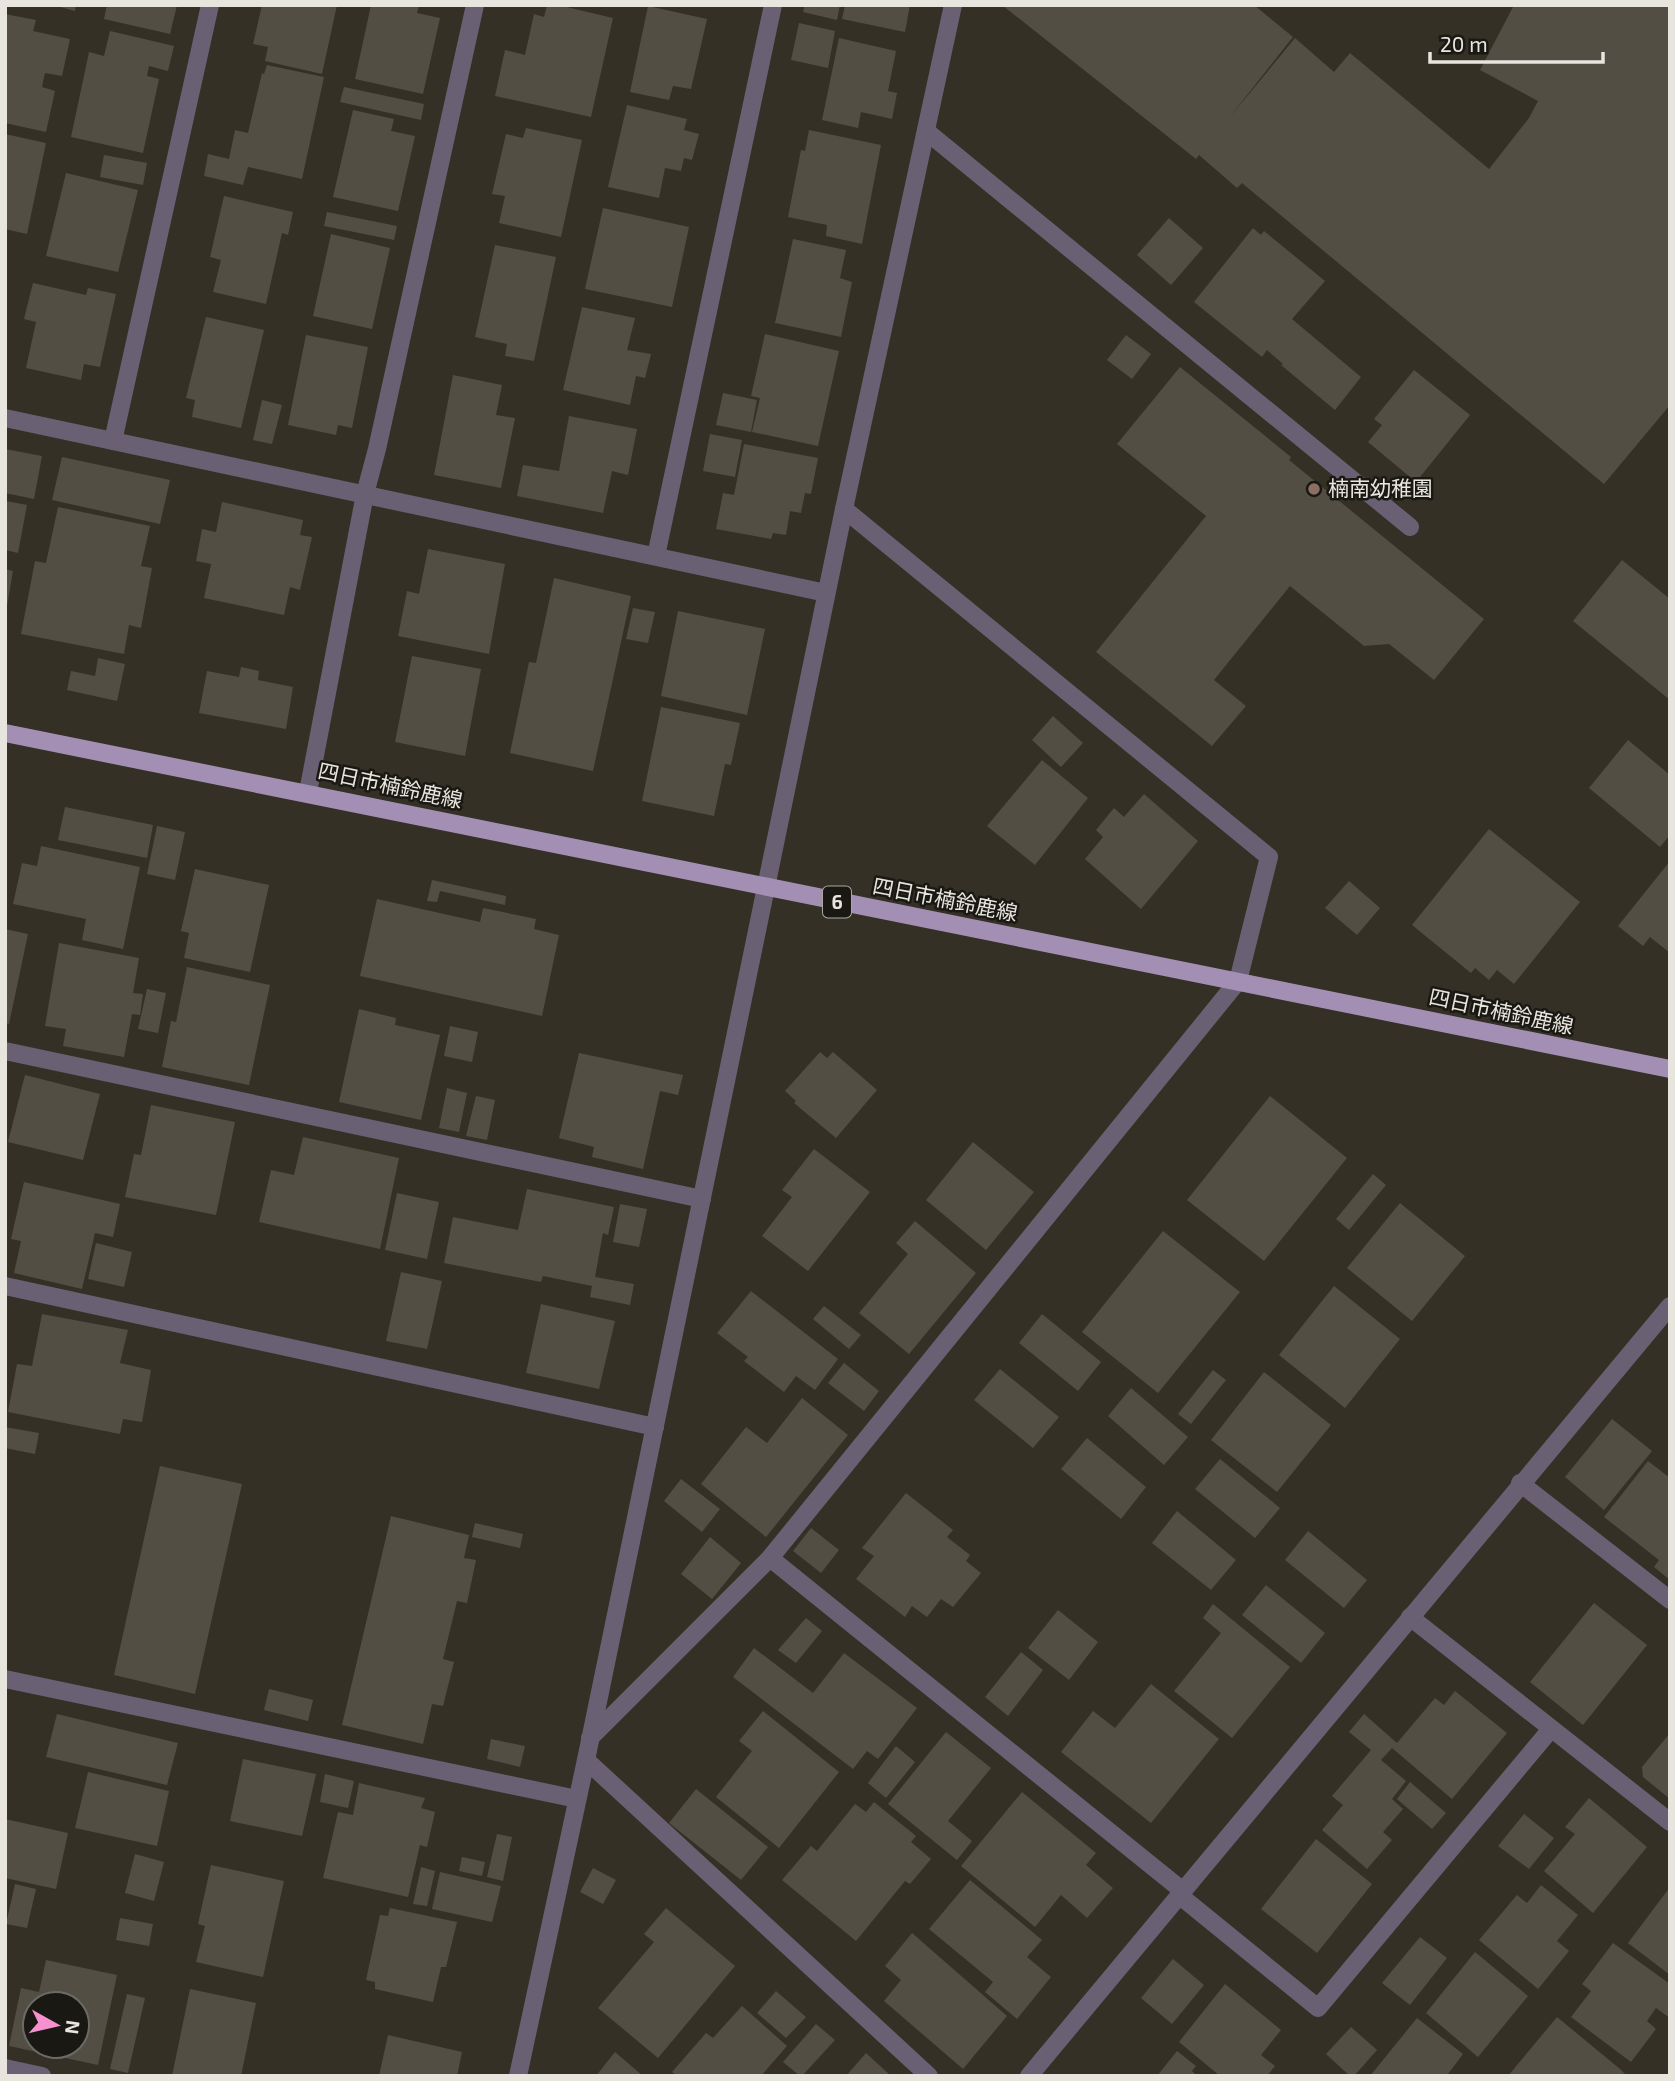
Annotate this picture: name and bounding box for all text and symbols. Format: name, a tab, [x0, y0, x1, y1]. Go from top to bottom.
scale bar	[1430, 21, 1603, 65]
text: 20 m	[1440, 31, 1488, 56]
place label: 楠南幼稚園	[1328, 475, 1433, 500]
marker: 楠南幼稚園	[1306, 481, 1322, 497]
street label: 四日市楠鈴鹿線	[316, 757, 465, 812]
street label: 四日市楠鈴鹿線	[871, 872, 1020, 925]
road number: 6	[823, 887, 851, 918]
street label: 四日市楠鈴鹿線	[1427, 983, 1576, 1038]
north arrow	[21, 1990, 91, 2060]
text: N	[61, 2019, 86, 2036]

